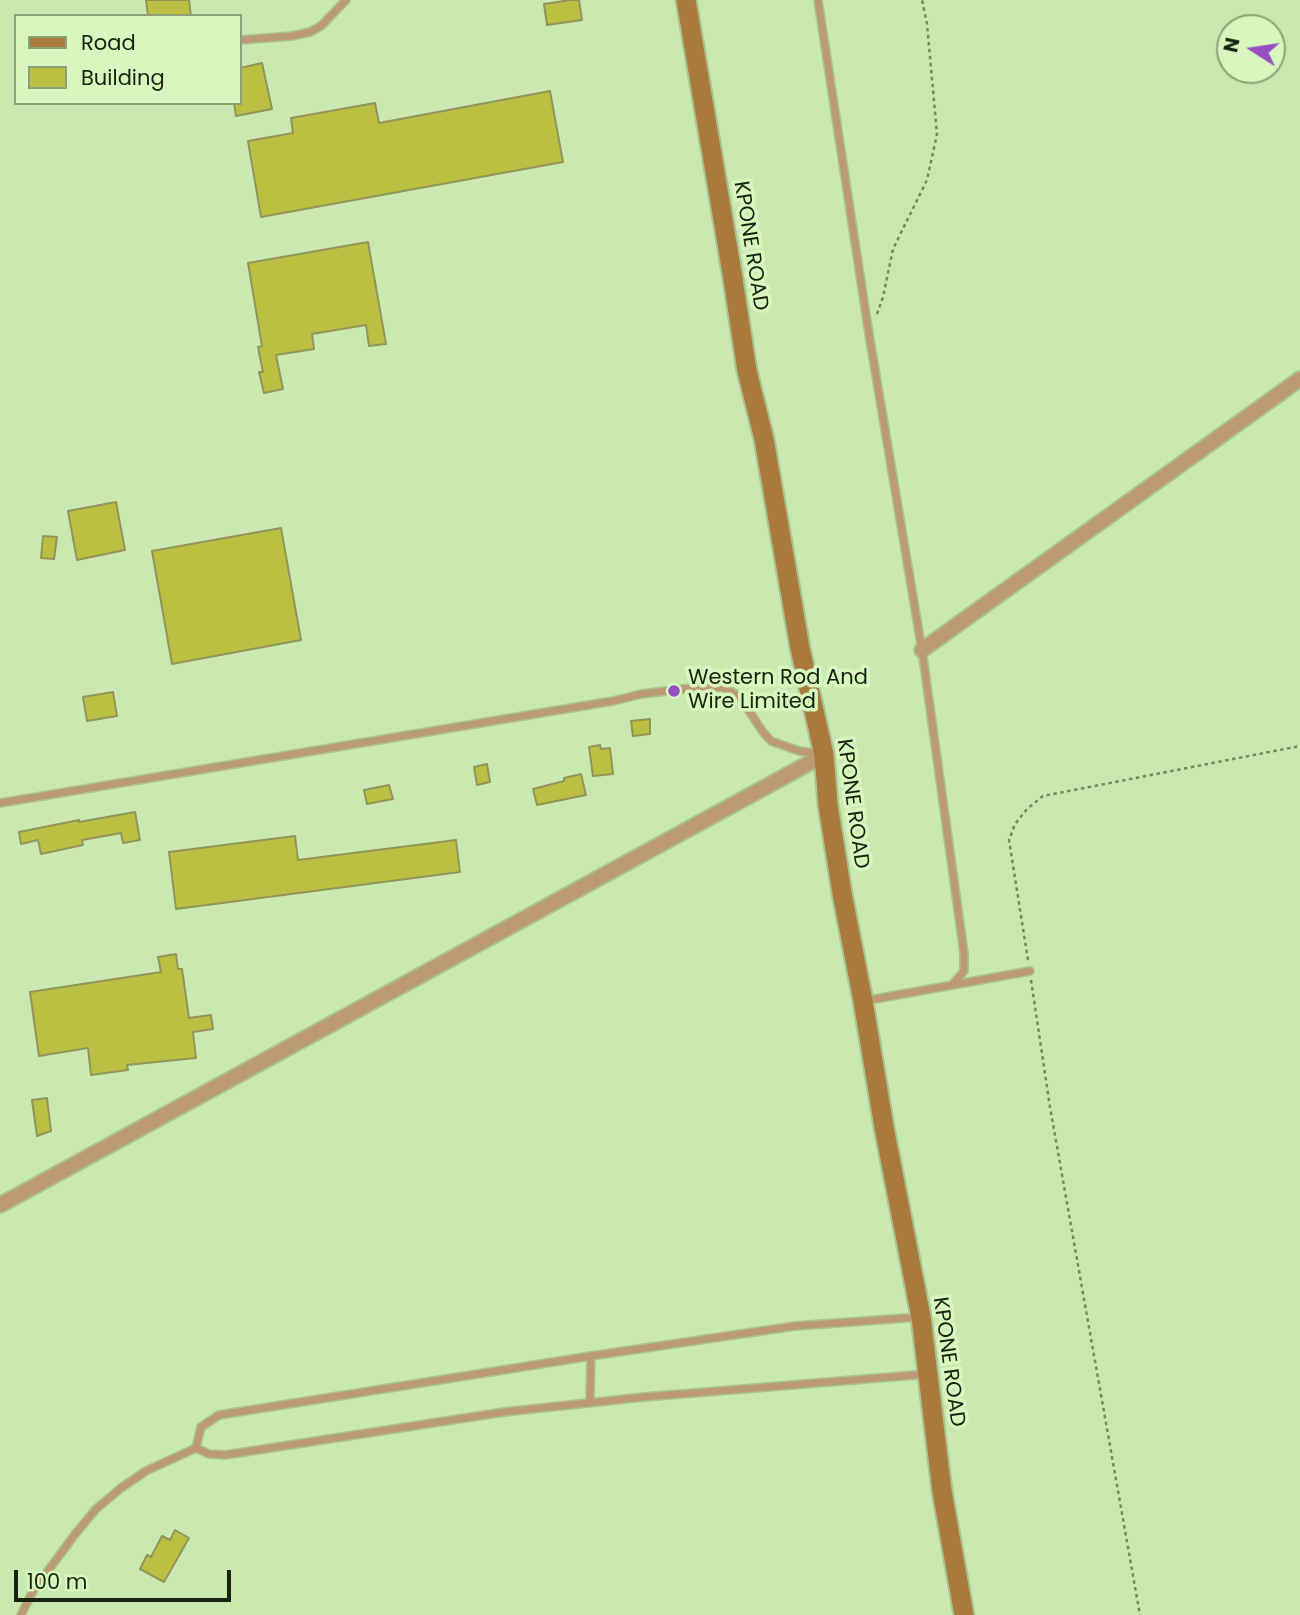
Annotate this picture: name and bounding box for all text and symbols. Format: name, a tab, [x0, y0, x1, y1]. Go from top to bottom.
legend	[14, 14, 242, 105]
north arrow	[1216, 14, 1286, 84]
text: Road	[81, 28, 136, 57]
text: N	[1217, 35, 1247, 55]
text: Building	[81, 63, 165, 92]
street label: KPONE ROAD	[727, 180, 773, 312]
place label: Western Rod And Wire Limited	[688, 666, 868, 716]
marker: Western Rod And Wire Limited	[666, 683, 682, 699]
street label: KPONE ROAD	[830, 738, 874, 870]
street label: KPONE ROAD	[926, 1296, 970, 1428]
scale bar	[18, 1556, 234, 1600]
text: 100 m	[27, 1567, 87, 1596]

